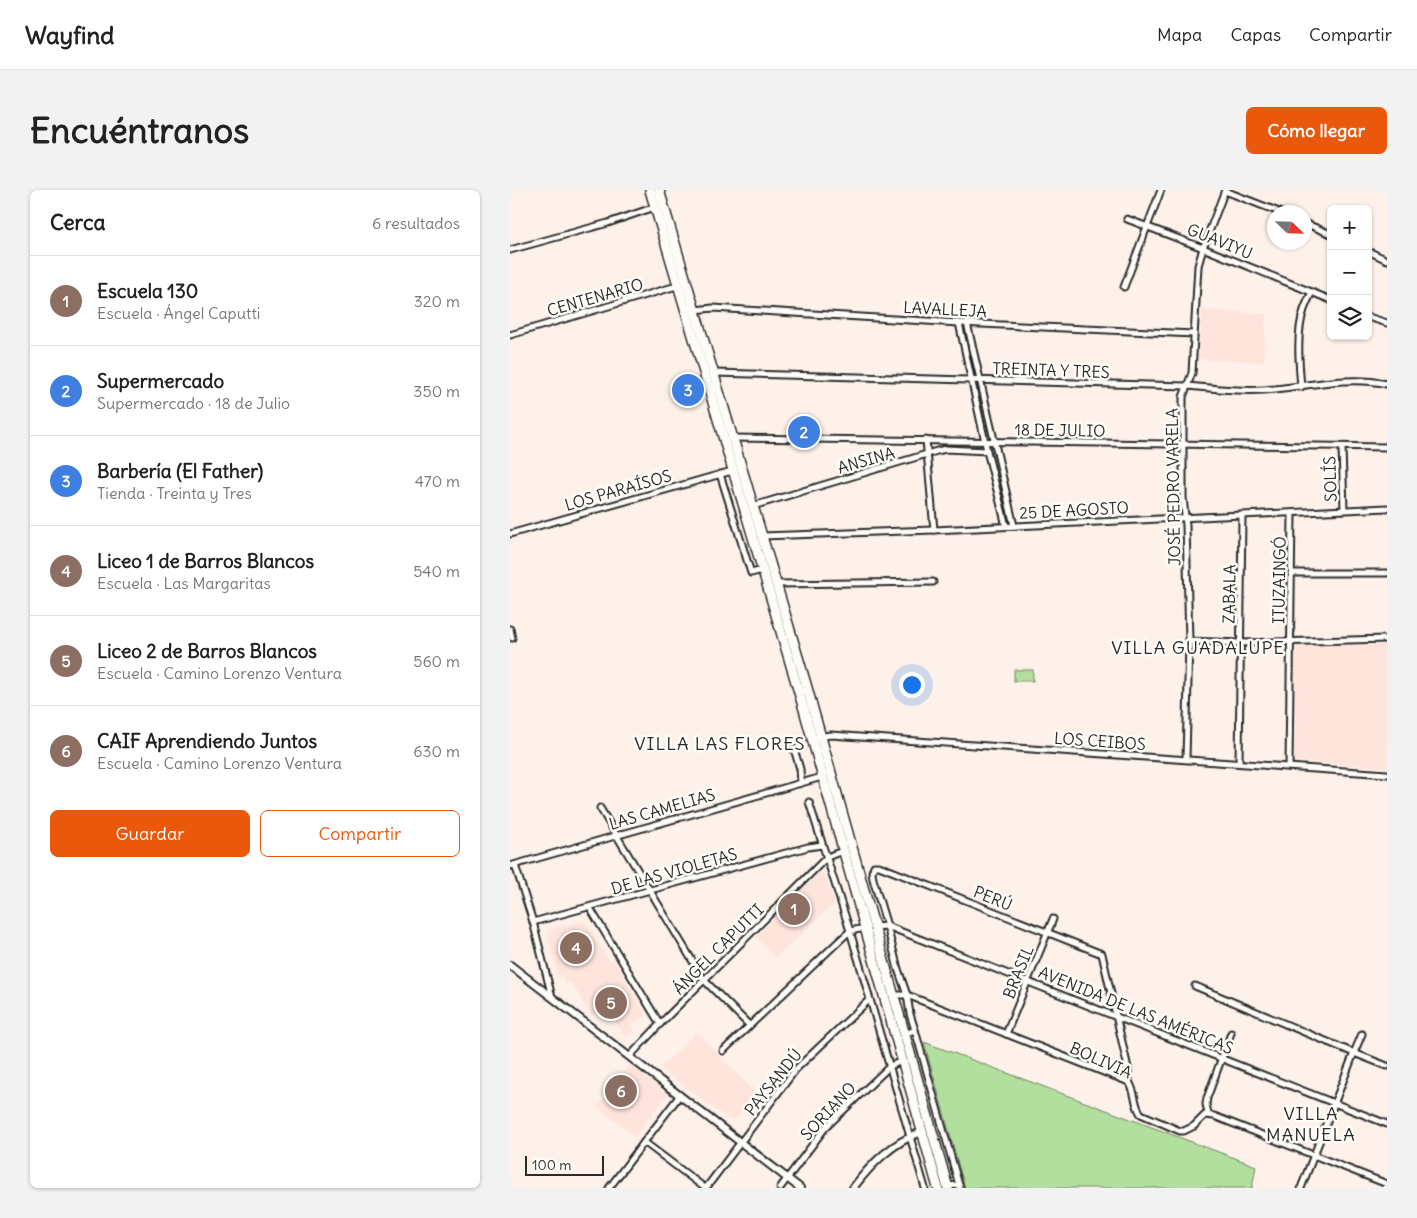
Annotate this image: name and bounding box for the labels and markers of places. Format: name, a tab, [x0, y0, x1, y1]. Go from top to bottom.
pin: 3	[672, 371, 704, 409]
pin: 2	[788, 413, 820, 451]
pin: 1	[778, 890, 810, 928]
pin: 4	[560, 929, 592, 967]
pin: 5	[595, 984, 627, 1022]
pin: 6	[605, 1072, 637, 1110]

